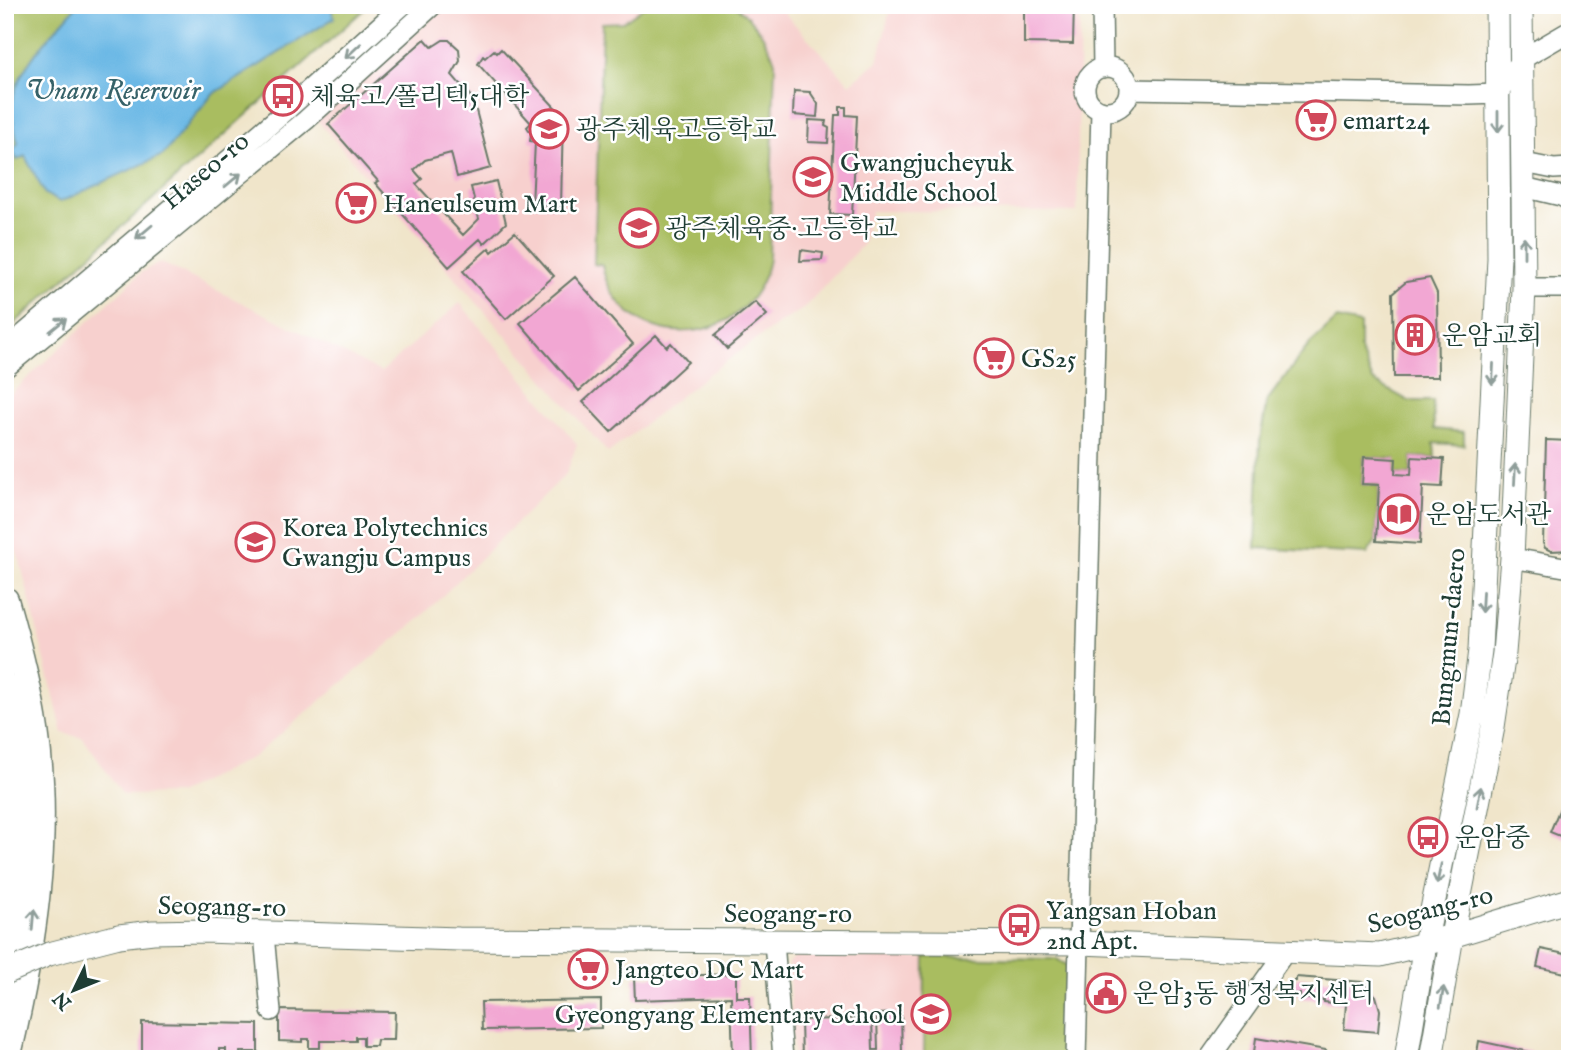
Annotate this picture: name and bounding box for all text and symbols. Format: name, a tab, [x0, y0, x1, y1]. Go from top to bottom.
one-way arrow	[345, 43, 362, 60]
water label: Unam Reservoir	[26, 74, 202, 109]
bus stop icon: 체육고/폴리텍5대학	[262, 75, 304, 117]
place label: 체육고/폴리텍5대학	[310, 81, 530, 114]
supermarket icon: emart24	[1295, 99, 1337, 141]
place label: emart24	[1343, 105, 1430, 138]
school or university icon: 광주체육고등학교	[528, 108, 570, 150]
one-way arrow	[1491, 111, 1505, 134]
place label: 광주체육고등학교	[576, 114, 777, 147]
street label: Haseo-ro	[155, 125, 257, 217]
place label: Gwangjucheyuk Middle School	[840, 147, 1015, 210]
school or university icon: Gwangjucheyuk Middle School	[792, 156, 834, 198]
one-way arrow	[224, 172, 242, 188]
supermarket icon: Haneulseum Mart	[335, 182, 377, 224]
place label: Haneulseum Mart	[383, 188, 578, 221]
school or university icon: 광주체육중·고등학교	[618, 207, 660, 249]
place label: 광주체육중·고등학교	[666, 213, 898, 246]
one-way arrow	[135, 224, 153, 240]
one-way arrow	[1517, 235, 1531, 258]
building icon: 운암교회	[1394, 314, 1436, 356]
one-way arrow	[49, 317, 67, 333]
place label: 운암교회	[1442, 320, 1542, 353]
supermarket icon: GS25	[973, 337, 1015, 379]
place label: GS25	[1021, 343, 1077, 376]
one-way arrow	[1487, 363, 1500, 386]
one-way arrow	[1509, 463, 1522, 486]
library icon: 운암도서관	[1378, 493, 1420, 535]
place label: 운암도서관	[1426, 499, 1552, 532]
place label: Korea Polytechnics Gwangju Campus	[282, 512, 488, 575]
school or university icon: Korea Polytechnics Gwangju Campus	[234, 521, 276, 563]
street label: Bungmun-daero	[1425, 547, 1474, 728]
one-way arrow	[1475, 590, 1488, 612]
one-way arrow	[1473, 786, 1487, 809]
bus stop icon: 운암중	[1407, 816, 1449, 858]
place label: 운암중	[1455, 822, 1530, 855]
one-way arrow	[1432, 862, 1445, 885]
street label: Seogang-ro	[1364, 879, 1497, 942]
street label: Seogang-ro	[158, 890, 286, 925]
place label: Yangsan Hoban 2nd Apt.	[1046, 895, 1217, 958]
street label: Seogang-ro	[724, 898, 852, 931]
bus stop icon: Yangsan Hoban 2nd Apt.	[998, 904, 1040, 946]
one-way arrow	[27, 909, 40, 931]
supermarket icon: Jangteo DC Mart	[567, 948, 609, 990]
place label: Jangteo DC Mart	[612, 954, 804, 987]
north arrow	[38, 956, 108, 1026]
public building icon: 운암3동 행정복지센터	[1085, 972, 1127, 1014]
place label: 운암3동 행정복지센터	[1133, 978, 1374, 1011]
text: N	[48, 986, 78, 1015]
one-way arrow	[1436, 986, 1449, 1009]
school or university icon: Gyeongyang Elementary School	[910, 993, 952, 1035]
place label: Gyeongyang Elementary School	[555, 999, 905, 1032]

